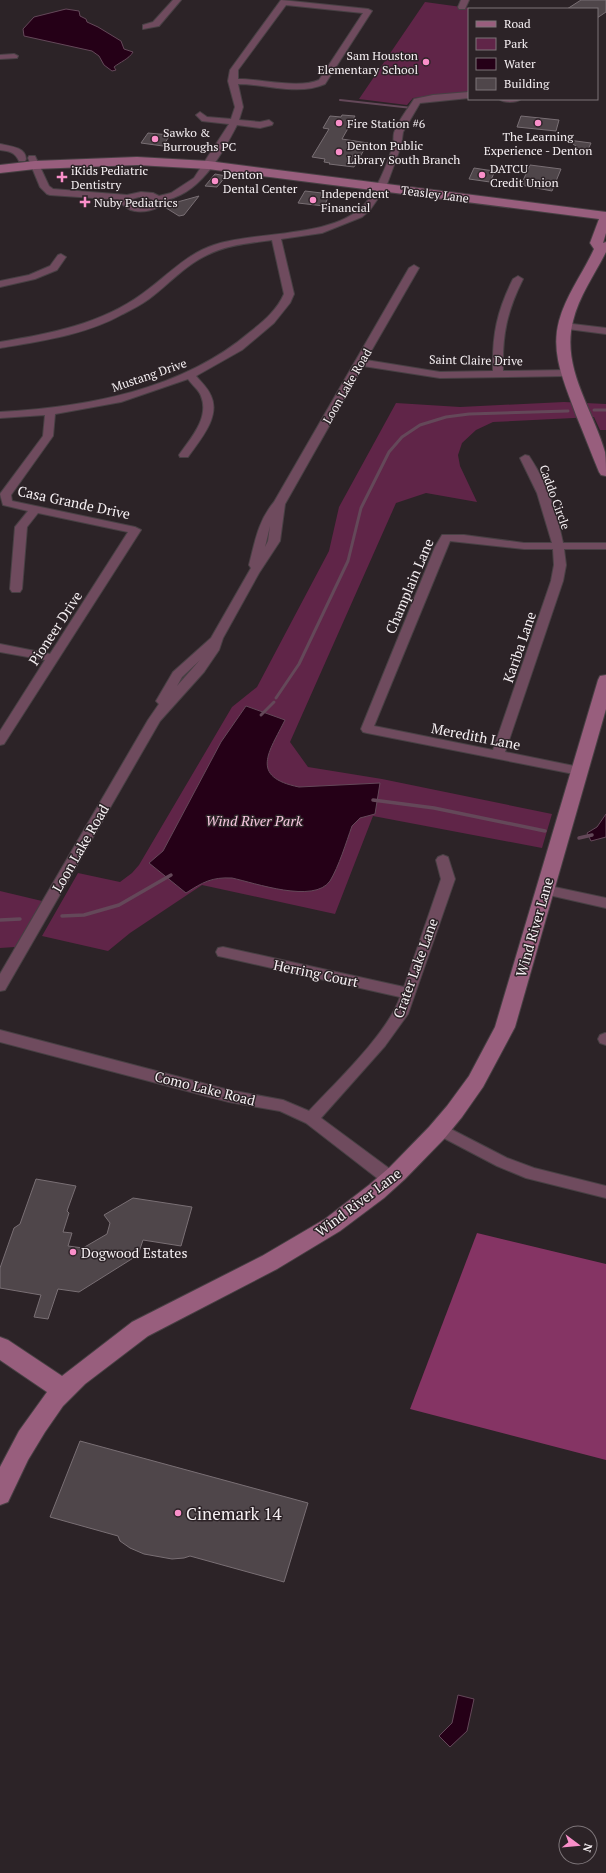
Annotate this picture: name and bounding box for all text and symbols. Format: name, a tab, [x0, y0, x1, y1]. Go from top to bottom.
legend	[468, 8, 598, 100]
text: Road	[504, 16, 531, 31]
text: Park	[504, 36, 529, 51]
place label: Sam Houston Elementary School	[318, 48, 418, 77]
text: Water	[504, 56, 536, 71]
marker: Sam Houston Elementary School	[421, 57, 431, 67]
text: Building	[504, 76, 550, 91]
place label: Fire Station #6	[347, 116, 426, 131]
marker: Fire Station #6	[334, 118, 344, 128]
marker: The Learning Experience - Denton	[533, 118, 543, 128]
place label: Sawko & Burroughs PC	[163, 125, 236, 154]
place label: The Learning Experience - Denton	[484, 129, 592, 158]
marker: Sawko & Burroughs PC	[150, 134, 160, 144]
place label: Denton Public Library South Branch	[347, 138, 460, 167]
marker: Denton Public Library South Branch	[334, 147, 344, 157]
place label: DATCU Credit Union	[490, 161, 559, 190]
place label: iKids Pediatric Dentistry	[71, 163, 149, 192]
place label: Denton Dental Center	[223, 167, 298, 196]
marker: DATCU Credit Union	[477, 170, 487, 180]
marker: iKids Pediatric Dentistry	[56, 171, 68, 183]
marker: Denton Dental Center	[210, 176, 220, 186]
street label: Teasley Lane	[400, 182, 470, 206]
place label: Independent Financial	[321, 186, 390, 215]
place label: Nuby Pediatrics	[94, 195, 178, 210]
marker: Independent Financial	[308, 195, 318, 205]
marker: Nuby Pediatrics	[79, 196, 91, 208]
street label: Loon Lake Road	[319, 345, 375, 426]
street label: Saint Claire Drive	[429, 352, 523, 368]
street label: Mustang Drive	[110, 355, 188, 395]
street label: Caddo Circle	[536, 463, 574, 531]
street label: Casa Grande Drive	[16, 481, 132, 523]
street label: Champlain Lane	[380, 536, 438, 636]
street label: Pioneer Drive	[24, 587, 86, 669]
street label: Kariba Lane	[498, 609, 540, 685]
street label: Meredith Lane	[430, 718, 522, 754]
street label: Loon Lake Road	[47, 800, 113, 895]
park label: Wind River Park	[206, 811, 303, 830]
street label: Wind River Lane	[511, 875, 557, 979]
street label: Crater Lake Lane	[388, 915, 442, 1021]
street label: Herring Court	[272, 955, 361, 991]
street label: Como Lake Road	[153, 1066, 258, 1110]
street label: Wind River Lane	[311, 1164, 405, 1240]
place label: Dogwood Estates	[81, 1243, 187, 1262]
marker: Dogwood Estates	[68, 1247, 78, 1257]
place label: Cinemark 14	[186, 1502, 282, 1525]
marker: Cinemark 14	[173, 1508, 183, 1518]
north arrow	[558, 1825, 598, 1865]
text: N	[580, 1842, 595, 1854]

